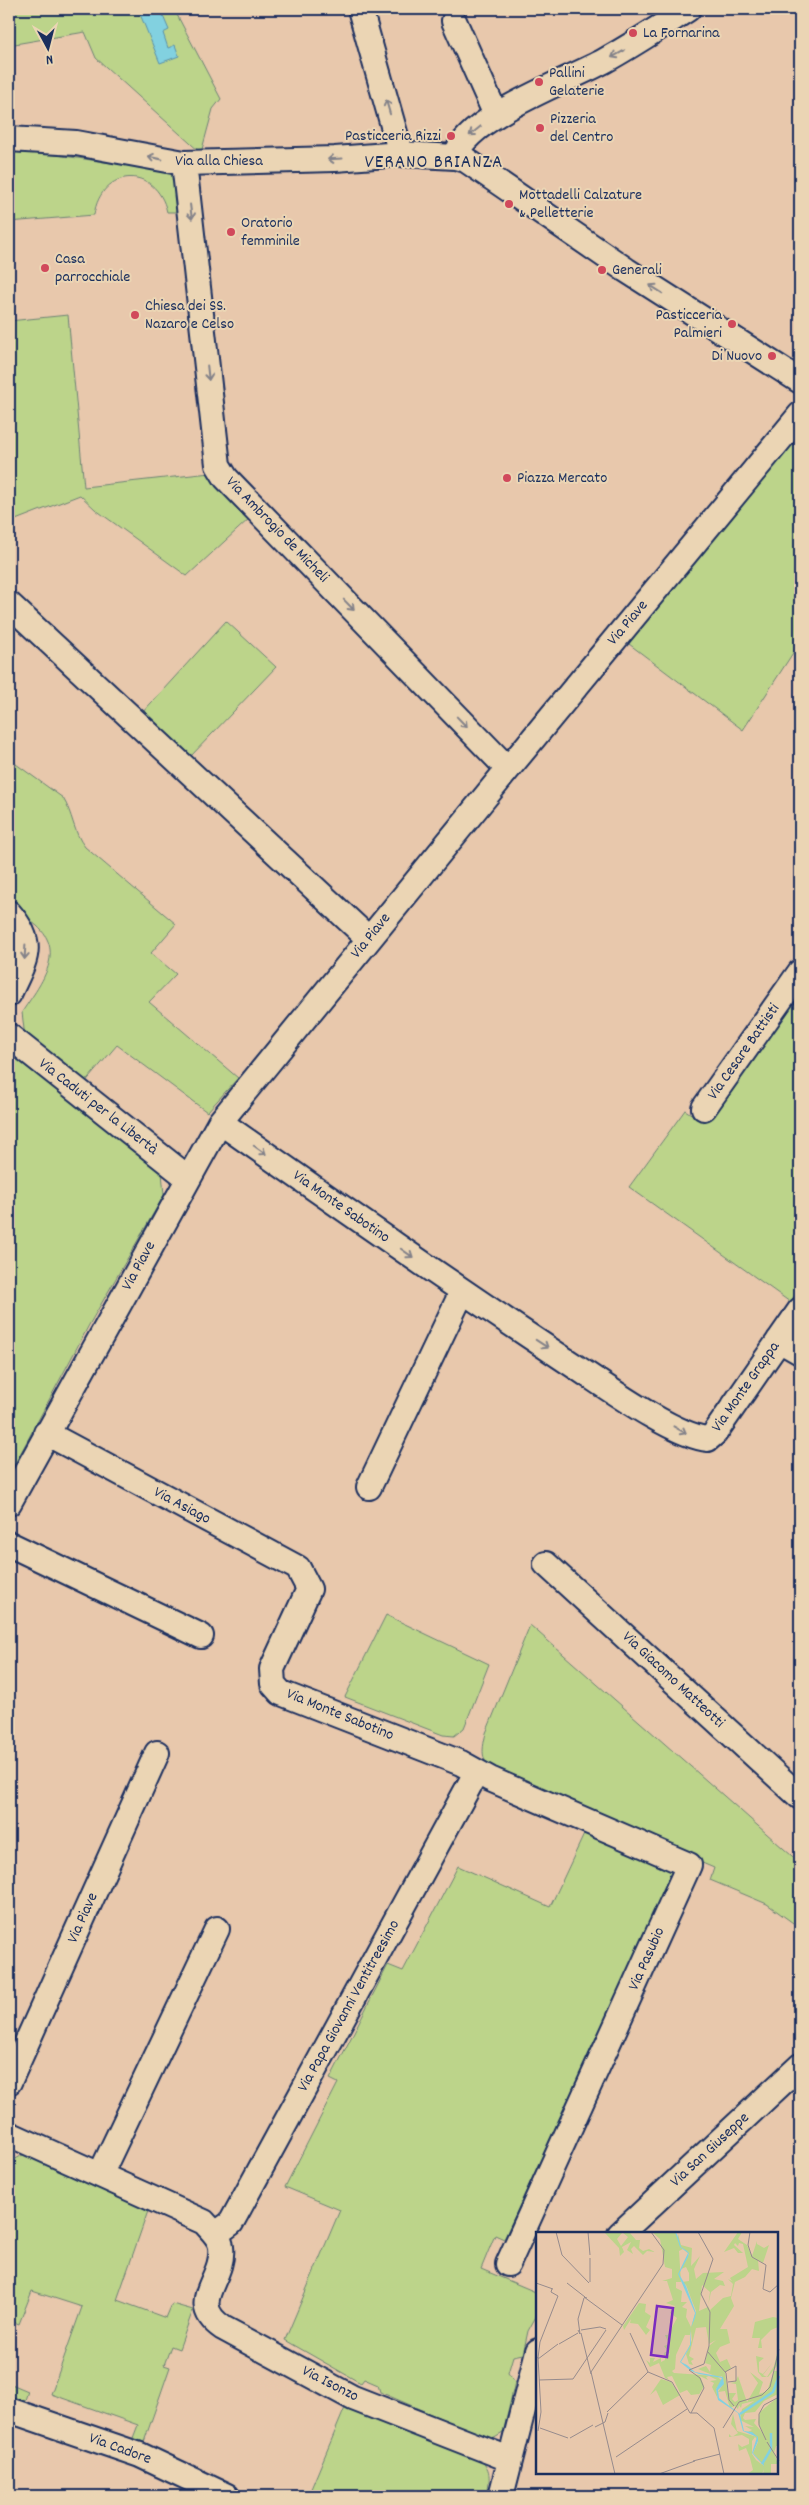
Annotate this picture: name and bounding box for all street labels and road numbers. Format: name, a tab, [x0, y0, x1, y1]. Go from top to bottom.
street label: Via alla Chiesa	[175, 150, 263, 173]
street label: Via Ambrogio de Micheli	[220, 472, 334, 588]
street label: Via Piave	[602, 595, 654, 651]
street label: Via Piave	[345, 908, 397, 964]
street label: Via Cesare Battisti	[702, 999, 786, 1105]
street label: Via Caduti per la Libertà	[33, 1053, 163, 1161]
street label: Via Monte Sabotino	[288, 1165, 394, 1249]
street label: Via Piave	[116, 1237, 162, 1295]
street label: Via Monte Grappa	[706, 1337, 786, 1437]
street label: Via Asiago	[149, 1481, 215, 1531]
street label: Via Giacomo Matteotti	[616, 1626, 730, 1734]
street label: Via Monte Sabotino	[283, 1683, 397, 1747]
street label: Via Piave	[62, 1889, 104, 1947]
street label: Via Papa Giovanni Ventitreesimo	[292, 1916, 406, 2096]
street label: Via Pasubio	[623, 1924, 671, 1994]
street label: Via San Giuseppe	[665, 2107, 755, 2193]
street label: Via Isonzo	[298, 2360, 362, 2408]
street label: Via Cadore	[86, 2427, 154, 2471]

